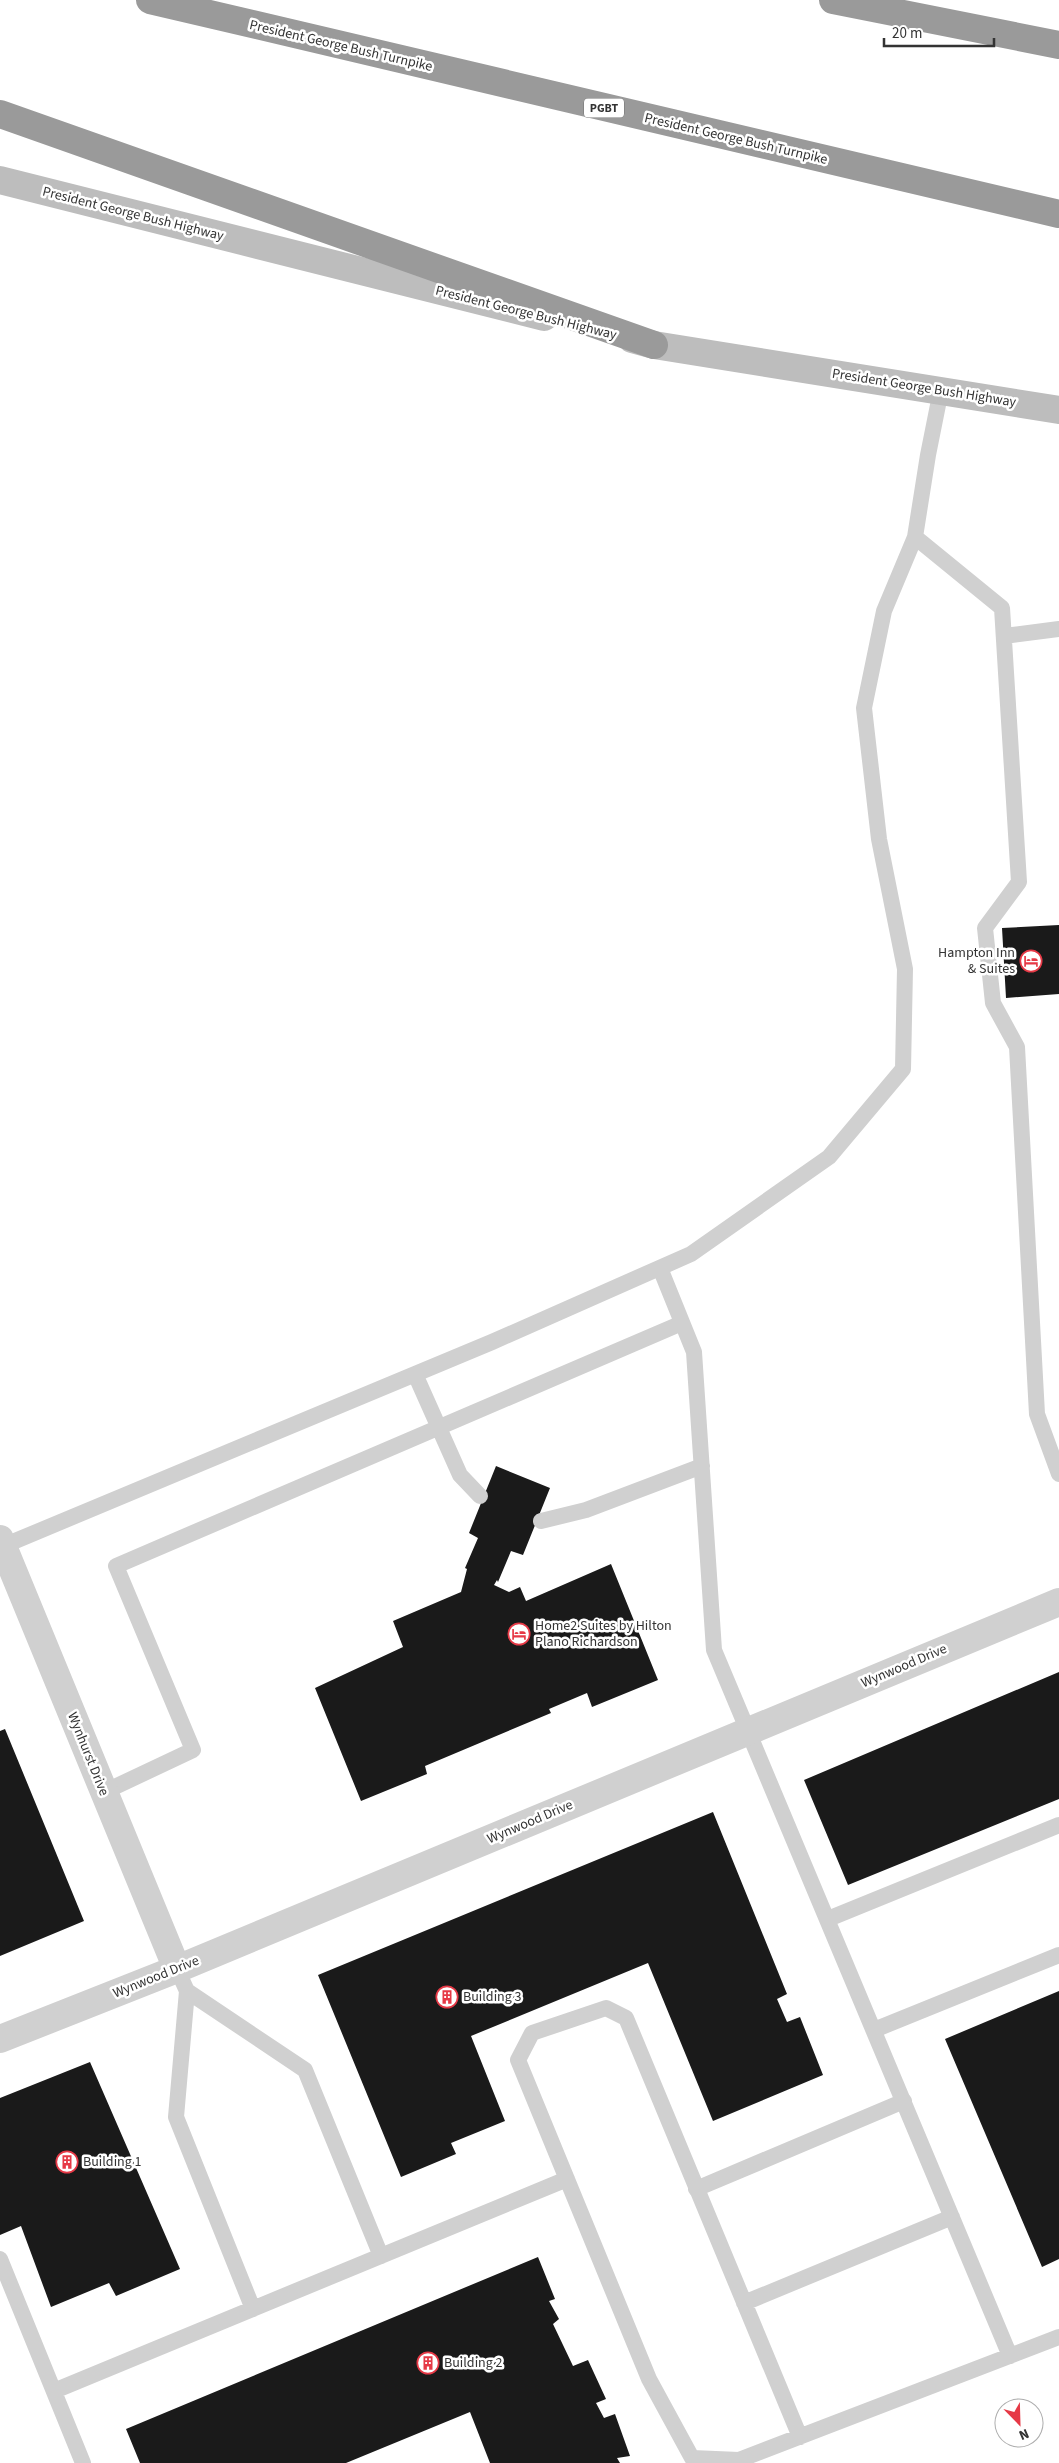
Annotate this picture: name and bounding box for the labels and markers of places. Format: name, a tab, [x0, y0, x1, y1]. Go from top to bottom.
place label: Hampton Inn & Suites	[938, 943, 1015, 979]
hotel icon: Hampton Inn & Suites	[1019, 949, 1043, 973]
place label: Home2 Suites by Hilton Plano Richardson	[535, 1616, 672, 1652]
hotel icon: Home2 Suites by Hilton Plano Richardson	[507, 1622, 531, 1646]
building icon: Building 3	[435, 1985, 459, 2009]
place label: Building 3	[463, 1987, 522, 2007]
building icon: Building 1	[55, 2150, 79, 2174]
place label: Building 1	[83, 2152, 142, 2172]
building icon: Building 2	[416, 2351, 440, 2375]
place label: Building 2	[444, 2353, 503, 2373]

